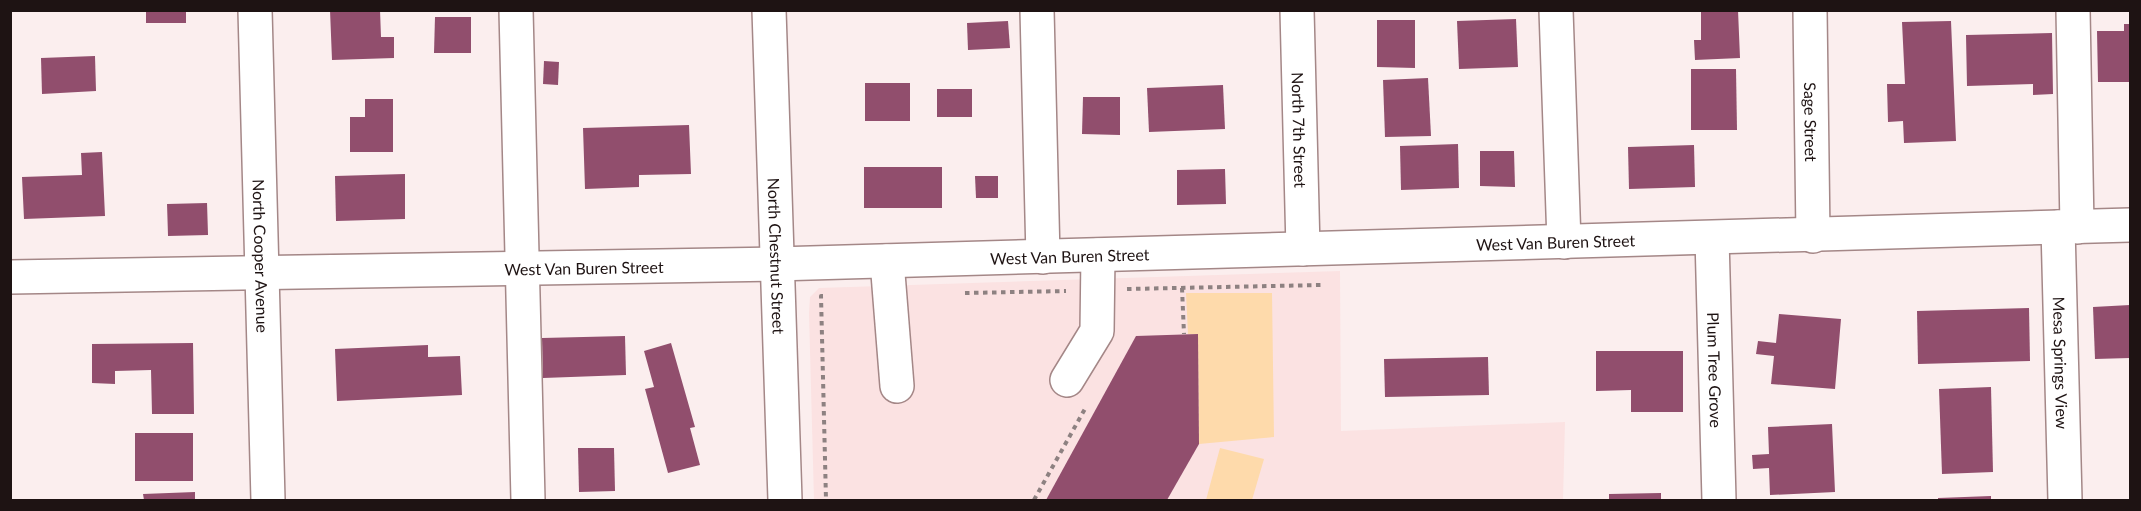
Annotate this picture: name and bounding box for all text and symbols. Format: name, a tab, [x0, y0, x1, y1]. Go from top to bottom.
street label: North 7th Street	[1289, 72, 1311, 188]
street label: Sage Street	[1801, 82, 1822, 162]
street label: North Chestnut Street	[765, 177, 789, 335]
street label: North Cooper Avenue	[250, 179, 273, 333]
street label: West Van Buren Street	[1476, 230, 1636, 253]
street label: West Van Buren Street	[990, 244, 1150, 267]
street label: West Van Buren Street	[504, 256, 664, 278]
street label: Mesa Springs View	[2050, 296, 2073, 430]
street label: Plum Tree Grove	[1704, 312, 1727, 428]

